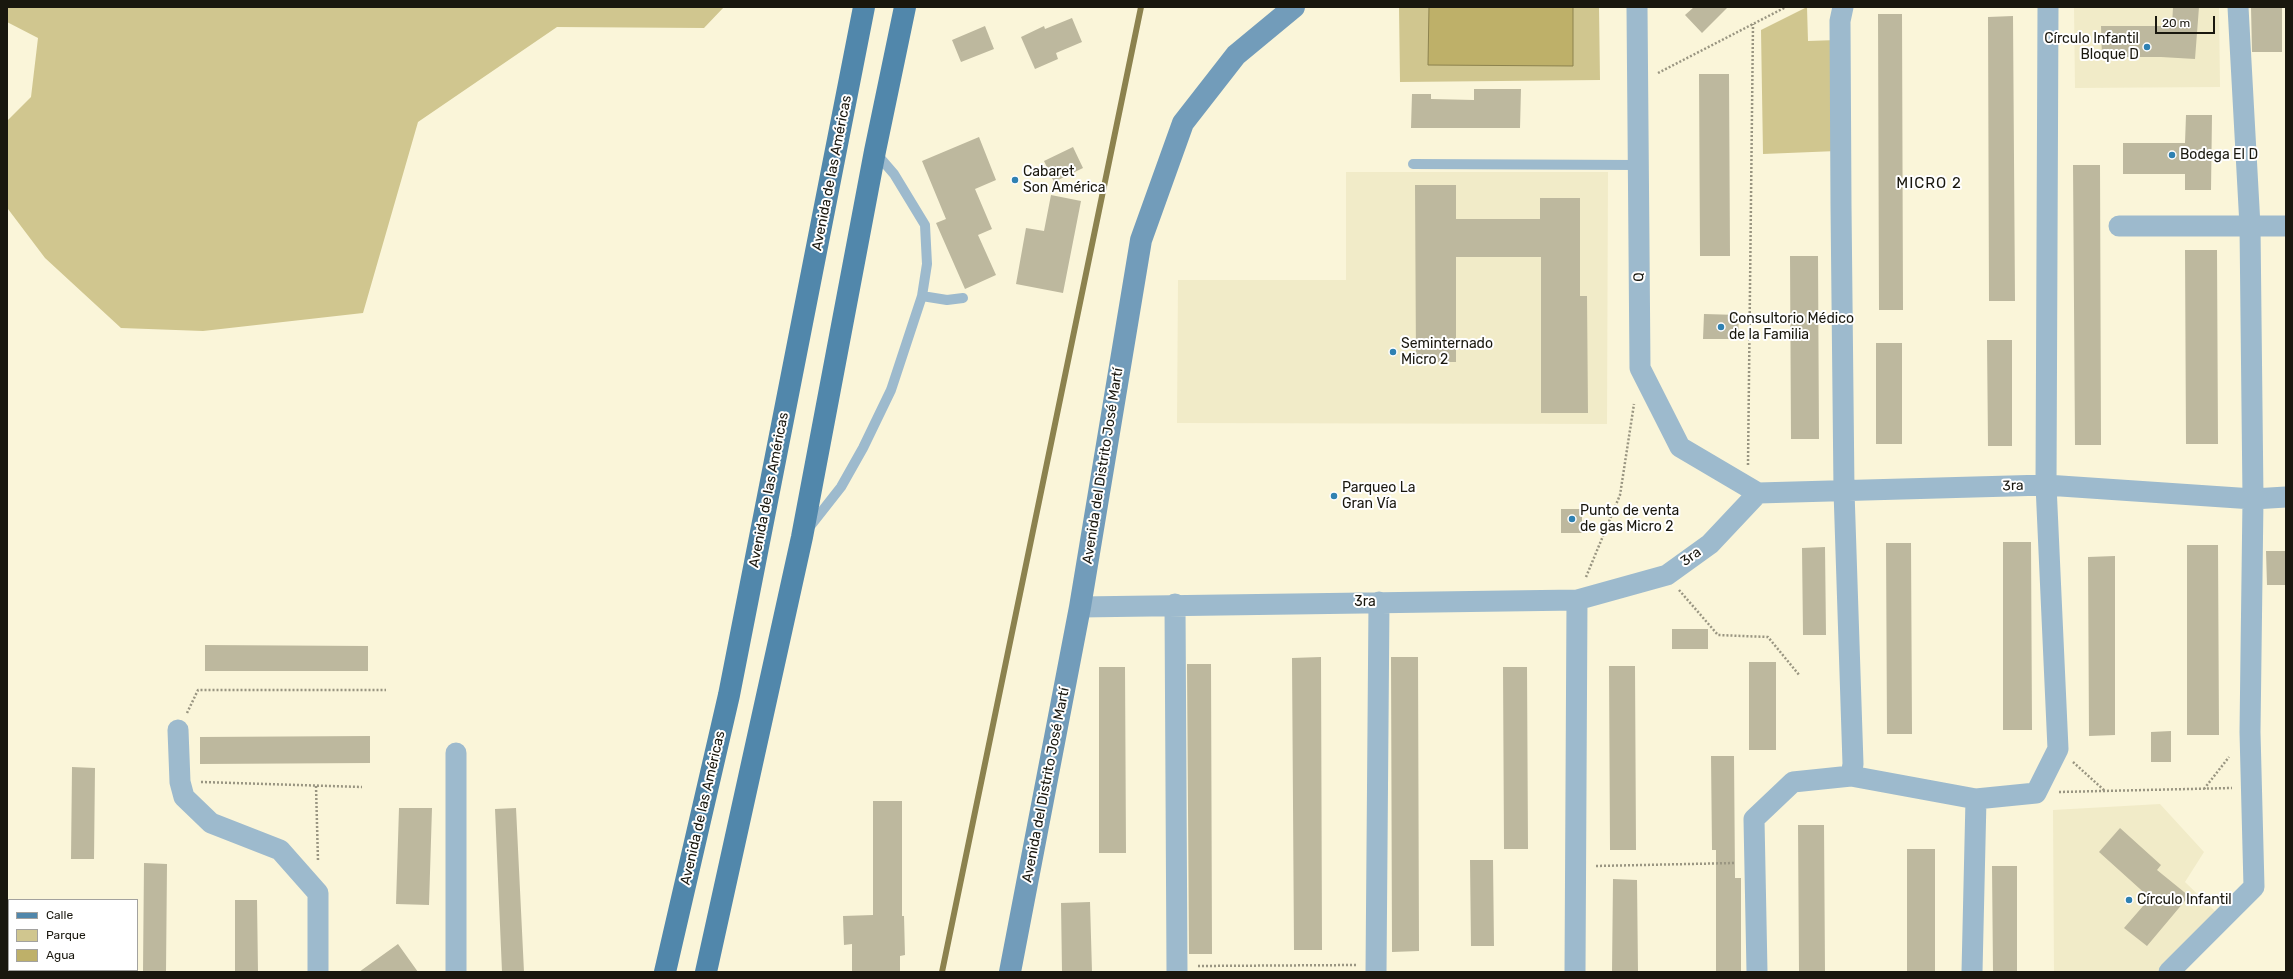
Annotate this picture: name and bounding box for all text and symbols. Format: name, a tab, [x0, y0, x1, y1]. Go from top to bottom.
scale bar	[2157, 8, 2217, 34]
text: 20 m	[2162, 16, 2190, 30]
place label: Círculo Infantil Bloque D	[2044, 31, 2139, 64]
marker: Círculo Infantil Bloque D	[2142, 42, 2152, 52]
street label: Avenida de las Américas	[809, 94, 855, 252]
place label: Bodega El D	[2180, 147, 2258, 163]
marker: Bodega El D	[2167, 150, 2177, 160]
place label: Cabaret Son América	[1023, 164, 1105, 196]
marker: Cabaret Son América	[1010, 175, 1020, 185]
district label: MICRO 2	[1896, 175, 1962, 193]
street label: Q	[1631, 272, 1647, 282]
place label: Consultorio Médico de la Familia	[1729, 311, 1854, 344]
marker: Consultorio Médico de la Familia	[1716, 322, 1726, 332]
place label: Seminternado Micro 2	[1401, 336, 1493, 368]
marker: Seminternado Micro 2	[1388, 347, 1398, 357]
street label: Avenida del Distrito José Martí	[1079, 367, 1127, 565]
street label: Avenida de las Américas	[746, 411, 792, 569]
street label: 3ra	[2002, 477, 2024, 495]
place label: Parqueo La Gran Vía	[1342, 480, 1415, 512]
marker: Parqueo La Gran Vía	[1329, 491, 1339, 501]
place label: Punto de venta de gas Micro 2	[1580, 503, 1679, 536]
marker: Punto de venta de gas Micro 2	[1567, 514, 1577, 524]
street label: 3ra	[1677, 544, 1705, 570]
street label: 3ra	[1354, 594, 1376, 610]
street label: Avenida del Distrito José Martí	[1019, 686, 1073, 884]
street label: Avenida de las Américas	[677, 729, 729, 887]
place label: Círculo Infantil	[2137, 892, 2232, 908]
marker: Círculo Infantil	[2124, 895, 2134, 905]
legend	[8, 899, 138, 971]
text: Calle	[46, 908, 73, 922]
text: Parque	[46, 928, 86, 942]
text: Agua	[46, 948, 75, 962]

